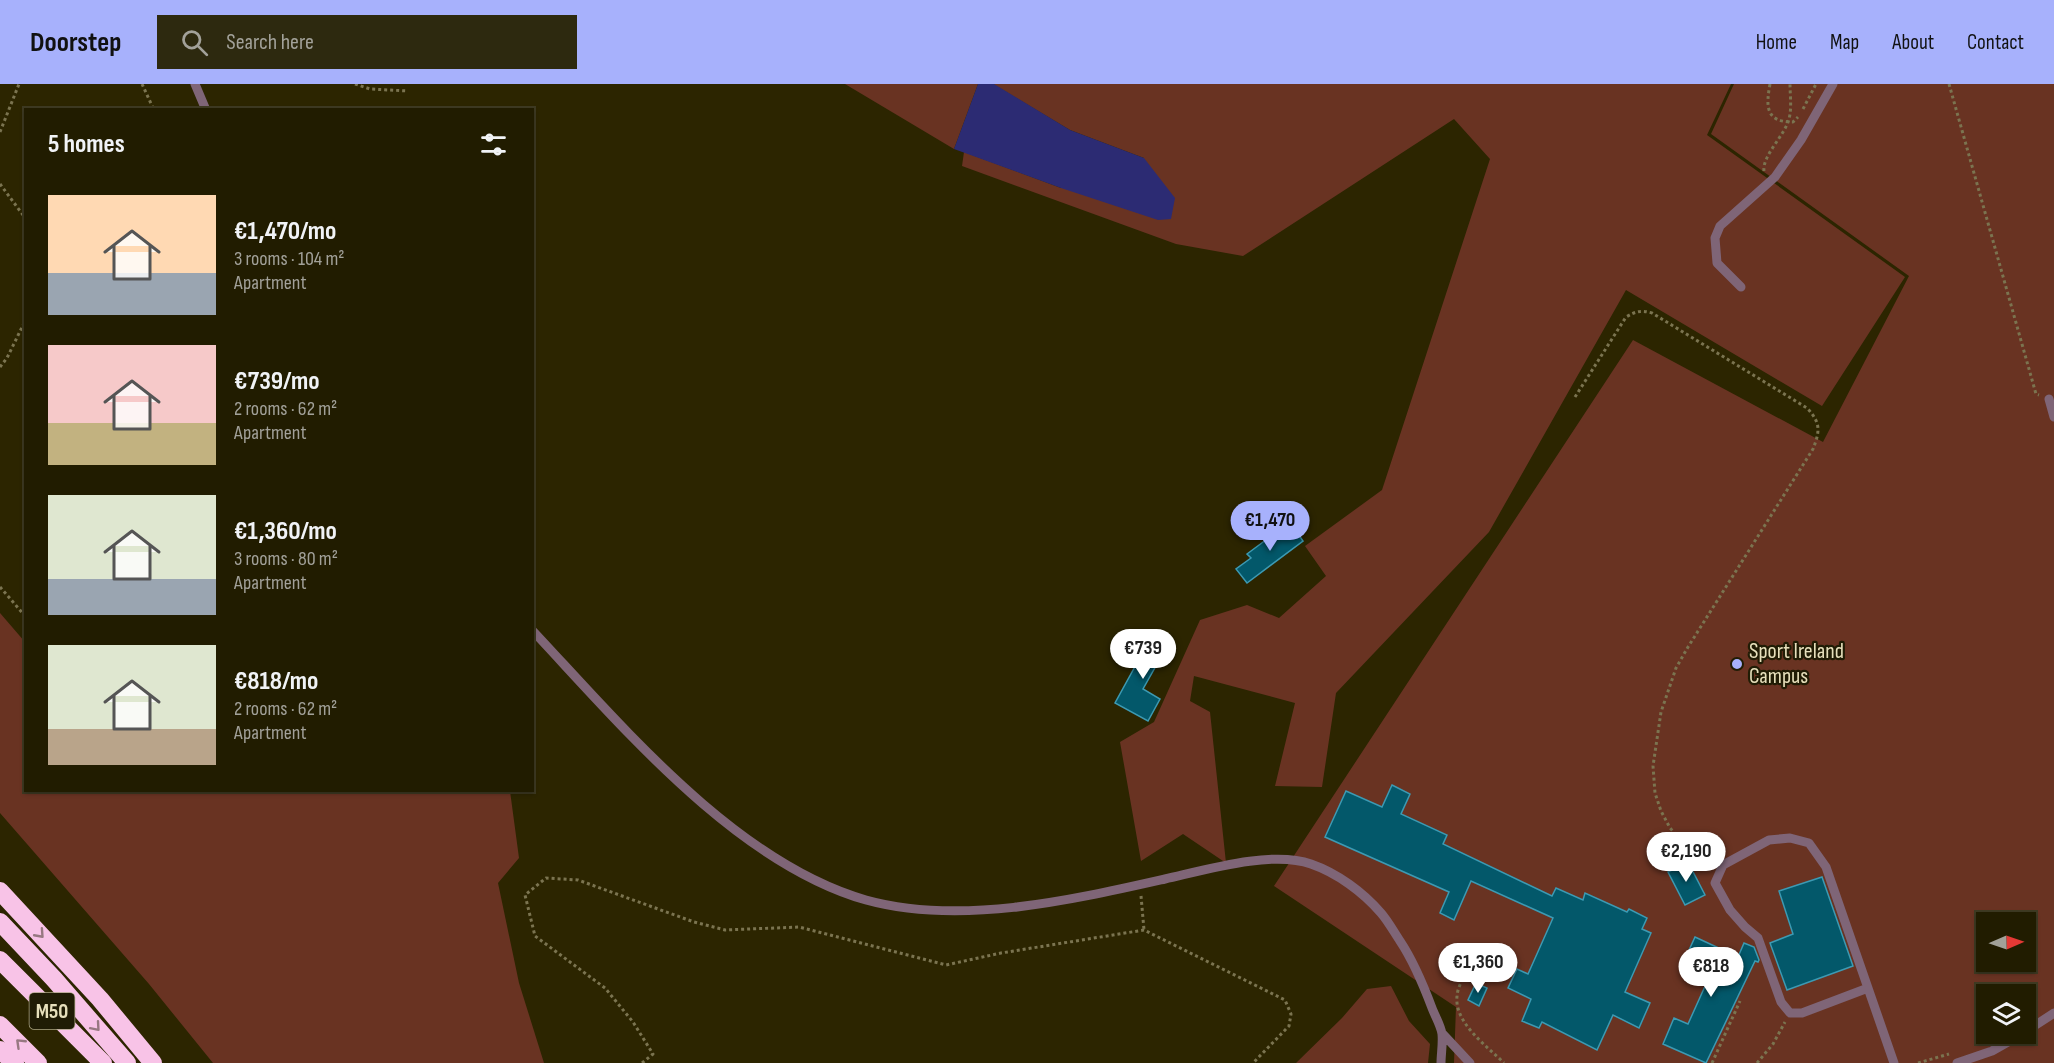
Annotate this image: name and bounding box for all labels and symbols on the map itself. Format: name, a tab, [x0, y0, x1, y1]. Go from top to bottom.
pin: €1,470	[1221, 501, 1319, 552]
pin: €739	[1107, 629, 1179, 680]
place label: Sport Ireland Campus	[1749, 638, 1844, 690]
marker: Sport Ireland Campus	[1730, 657, 1744, 671]
pin: €2,190	[1637, 832, 1735, 883]
north arrow	[1976, 912, 2036, 972]
one-way arrow	[32, 926, 43, 937]
pin: €1,360	[1429, 943, 1527, 994]
pin: €818	[1675, 947, 1747, 998]
road number: M50	[29, 993, 74, 1029]
one-way arrow	[89, 1020, 100, 1031]
one-way arrow	[16, 1040, 27, 1051]

